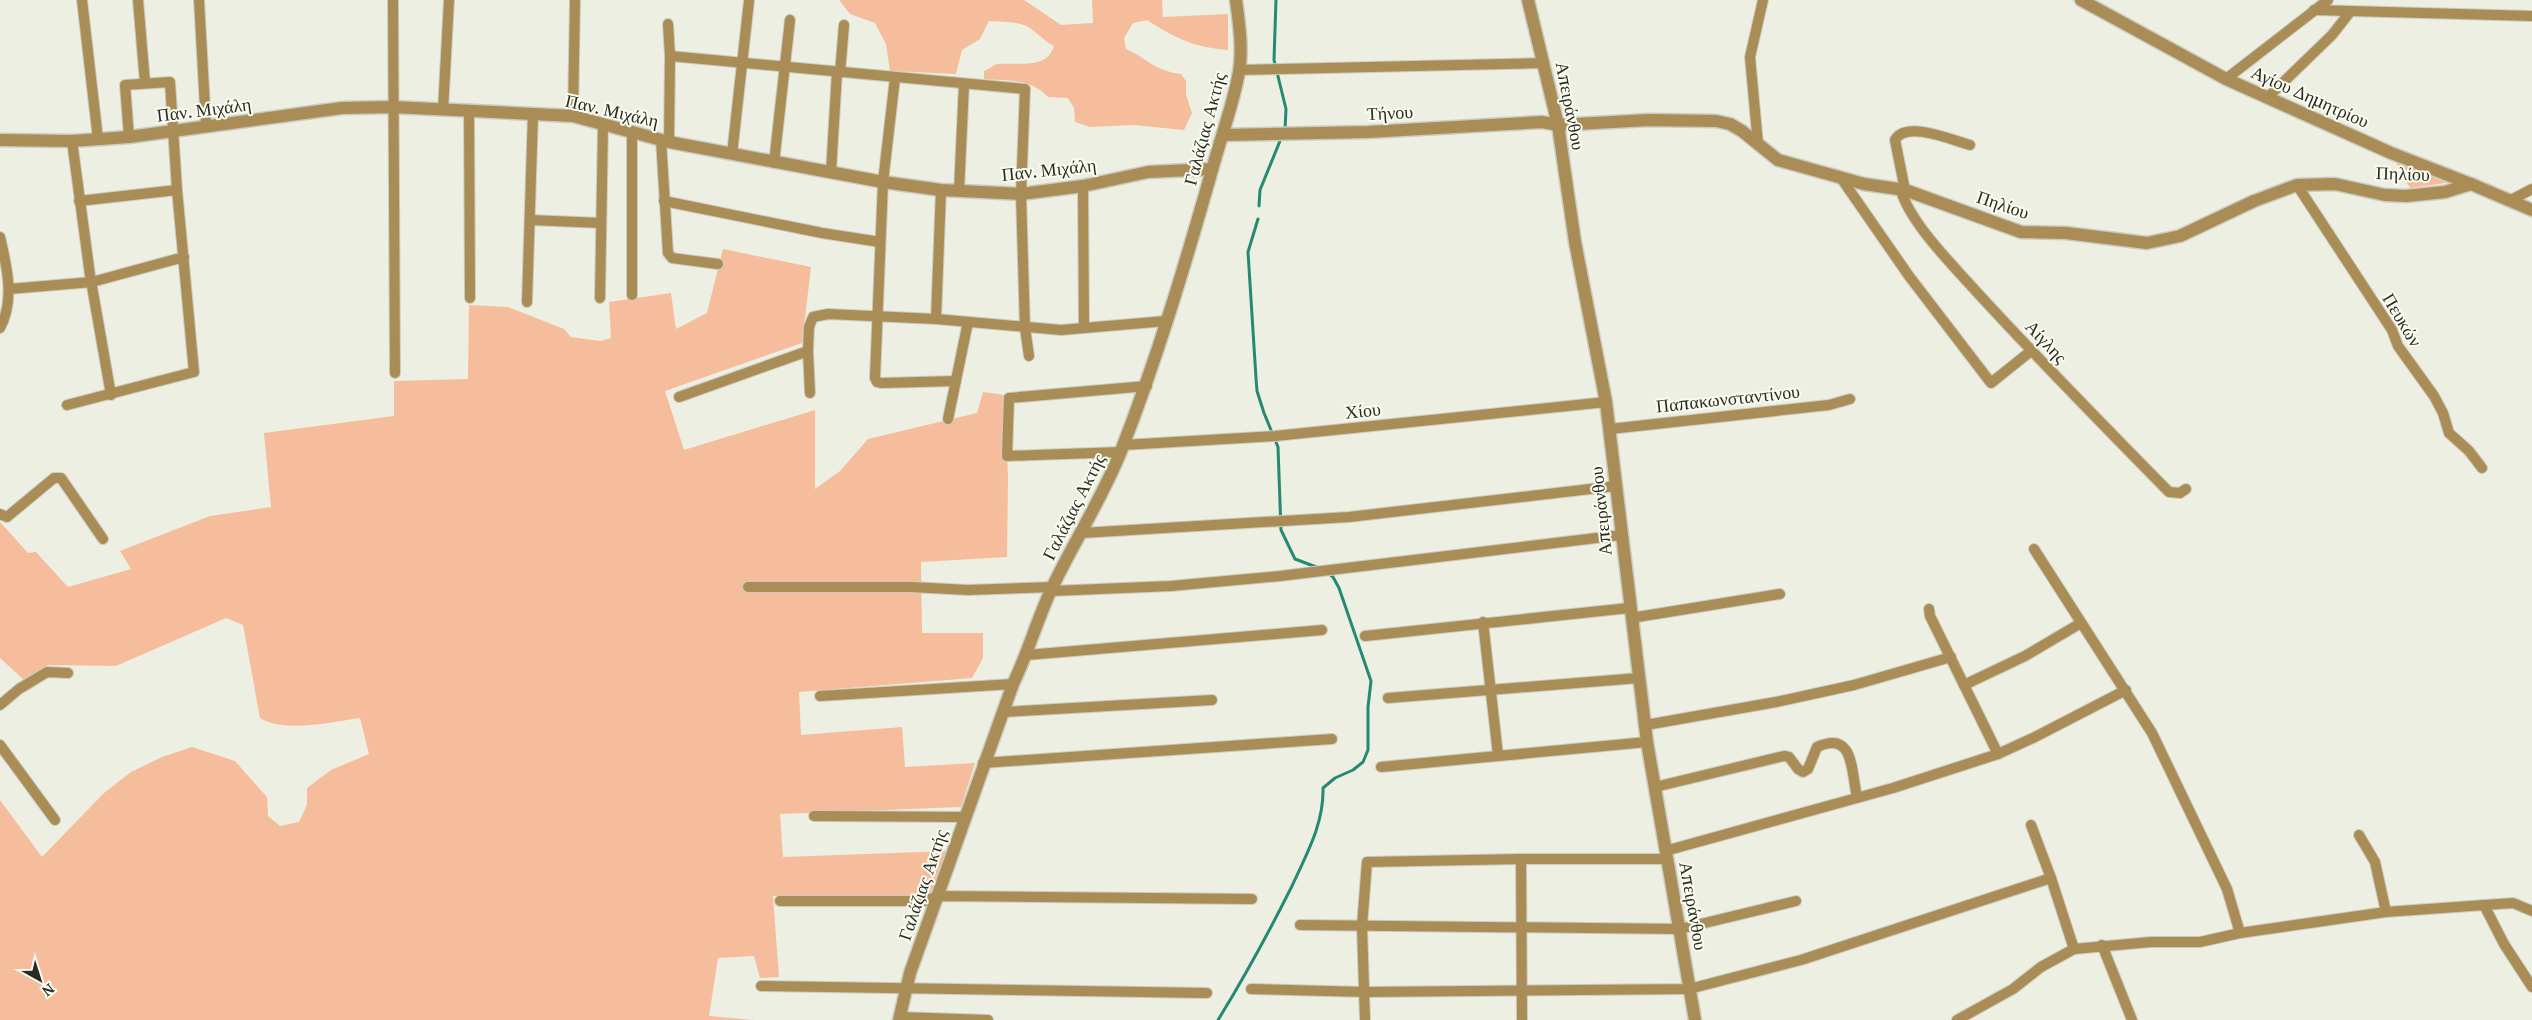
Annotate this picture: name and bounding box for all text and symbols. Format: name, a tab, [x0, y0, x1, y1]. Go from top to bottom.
street label: Αγίου Δημητρίου	[2248, 59, 2373, 133]
street label: Απειράνθου	[1551, 60, 1591, 152]
street label: Γαλάζιας Ακτής	[1177, 70, 1231, 188]
street label: Παν. Μιχάλη	[563, 88, 661, 132]
street label: Παν. Μιχάλη	[155, 91, 253, 127]
street label: Τήνου	[1366, 99, 1414, 125]
street label: Παν. Μιχάλη	[1000, 152, 1097, 186]
street label: Πηλίου	[2376, 160, 2430, 186]
street label: Πηλίου	[1974, 184, 2033, 224]
street label: Πευκών	[2378, 288, 2428, 351]
street label: Αίγλης	[2021, 315, 2073, 368]
street label: Παπακωνσταντίνου	[1655, 379, 1801, 417]
street label: Χίου	[1344, 396, 1382, 424]
street label: Γαλάζιας Ακτής	[1036, 449, 1110, 564]
street label: Απειράνθου	[1583, 465, 1617, 557]
street label: Γαλάζιας Ακτής	[892, 826, 952, 943]
street label: Απειράνθου	[1674, 860, 1714, 952]
north arrow	[15, 955, 65, 1005]
text: N	[38, 980, 59, 1001]

